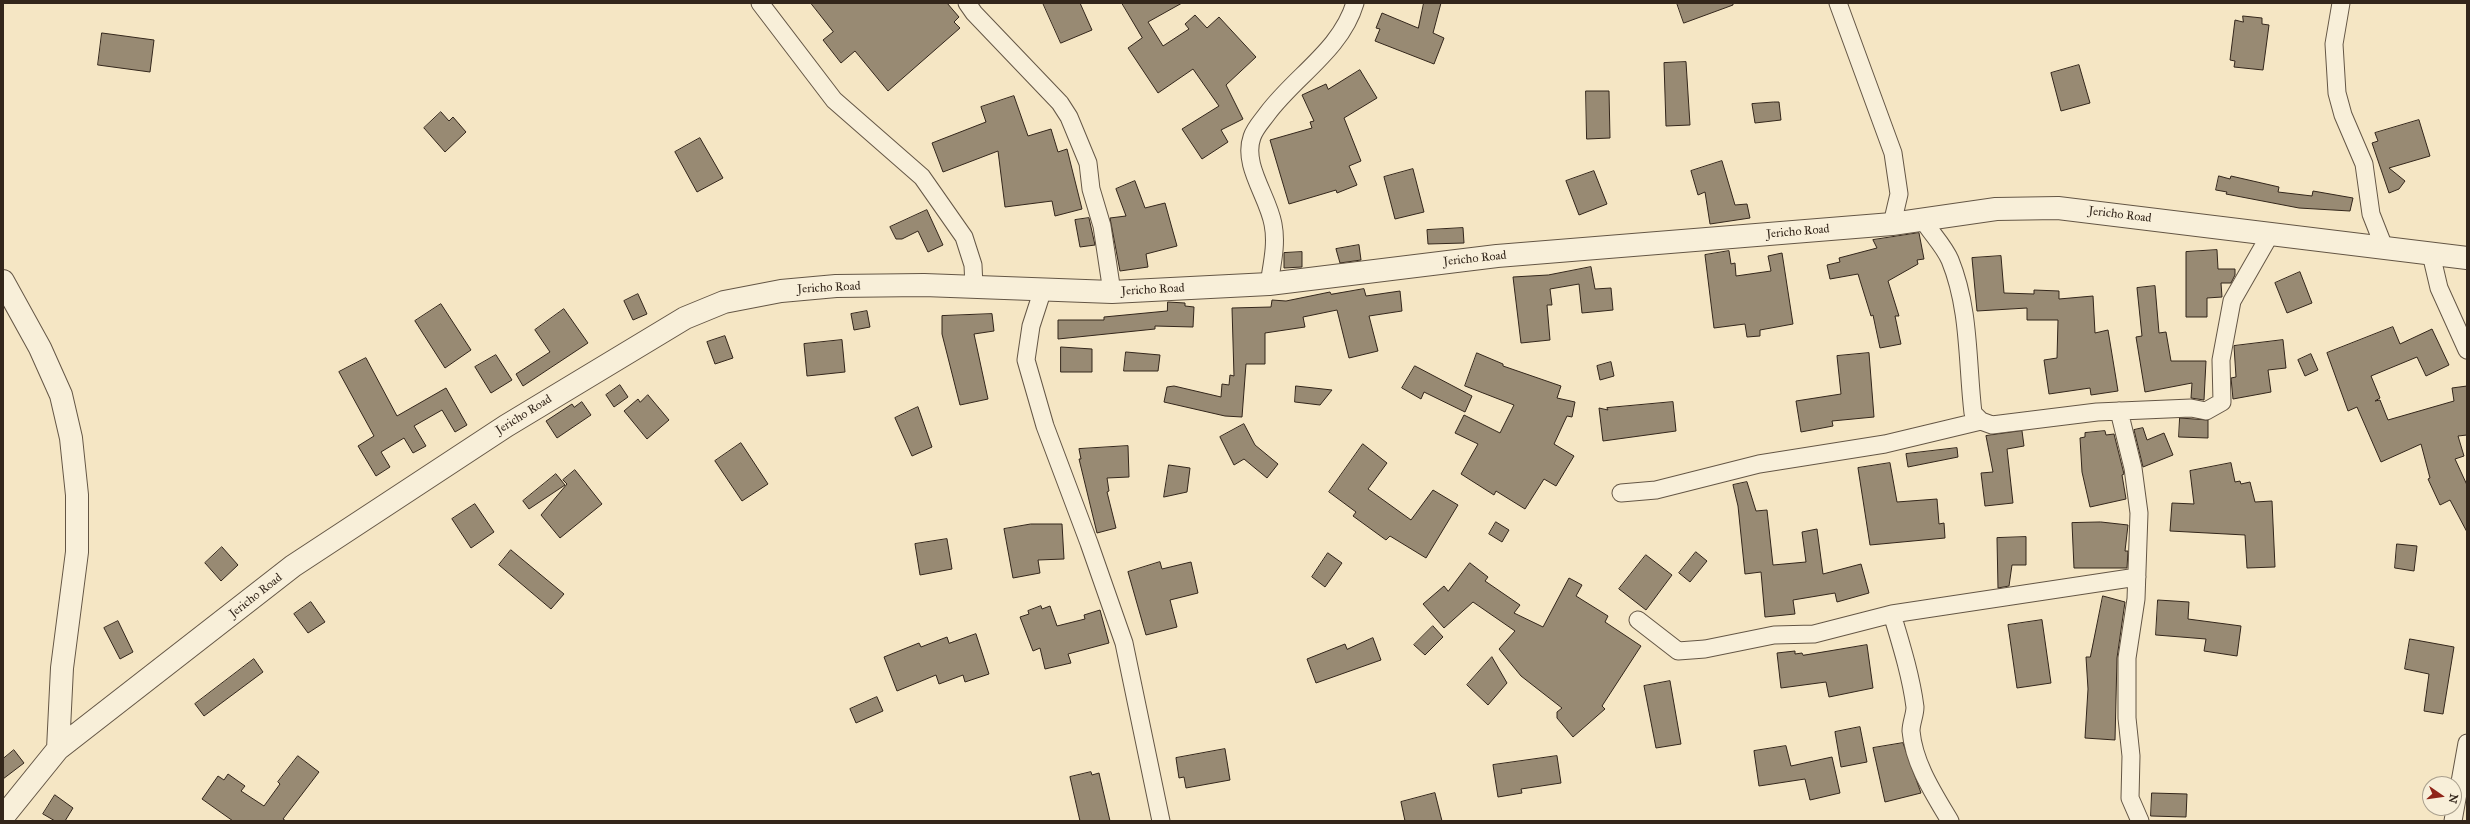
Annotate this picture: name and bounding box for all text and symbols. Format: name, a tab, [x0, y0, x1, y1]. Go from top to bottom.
street label: Jericho Road	[2088, 204, 2152, 226]
street label: Jericho Road	[1766, 222, 1830, 242]
street label: Jericho Road	[1443, 249, 1507, 269]
street label: Jericho Road	[797, 279, 861, 297]
street label: Jericho Road	[1121, 281, 1185, 299]
street label: Jericho Road	[493, 392, 555, 438]
street label: Jericho Road	[227, 571, 285, 621]
north arrow	[2422, 776, 2462, 816]
text: N	[2446, 793, 2461, 805]

